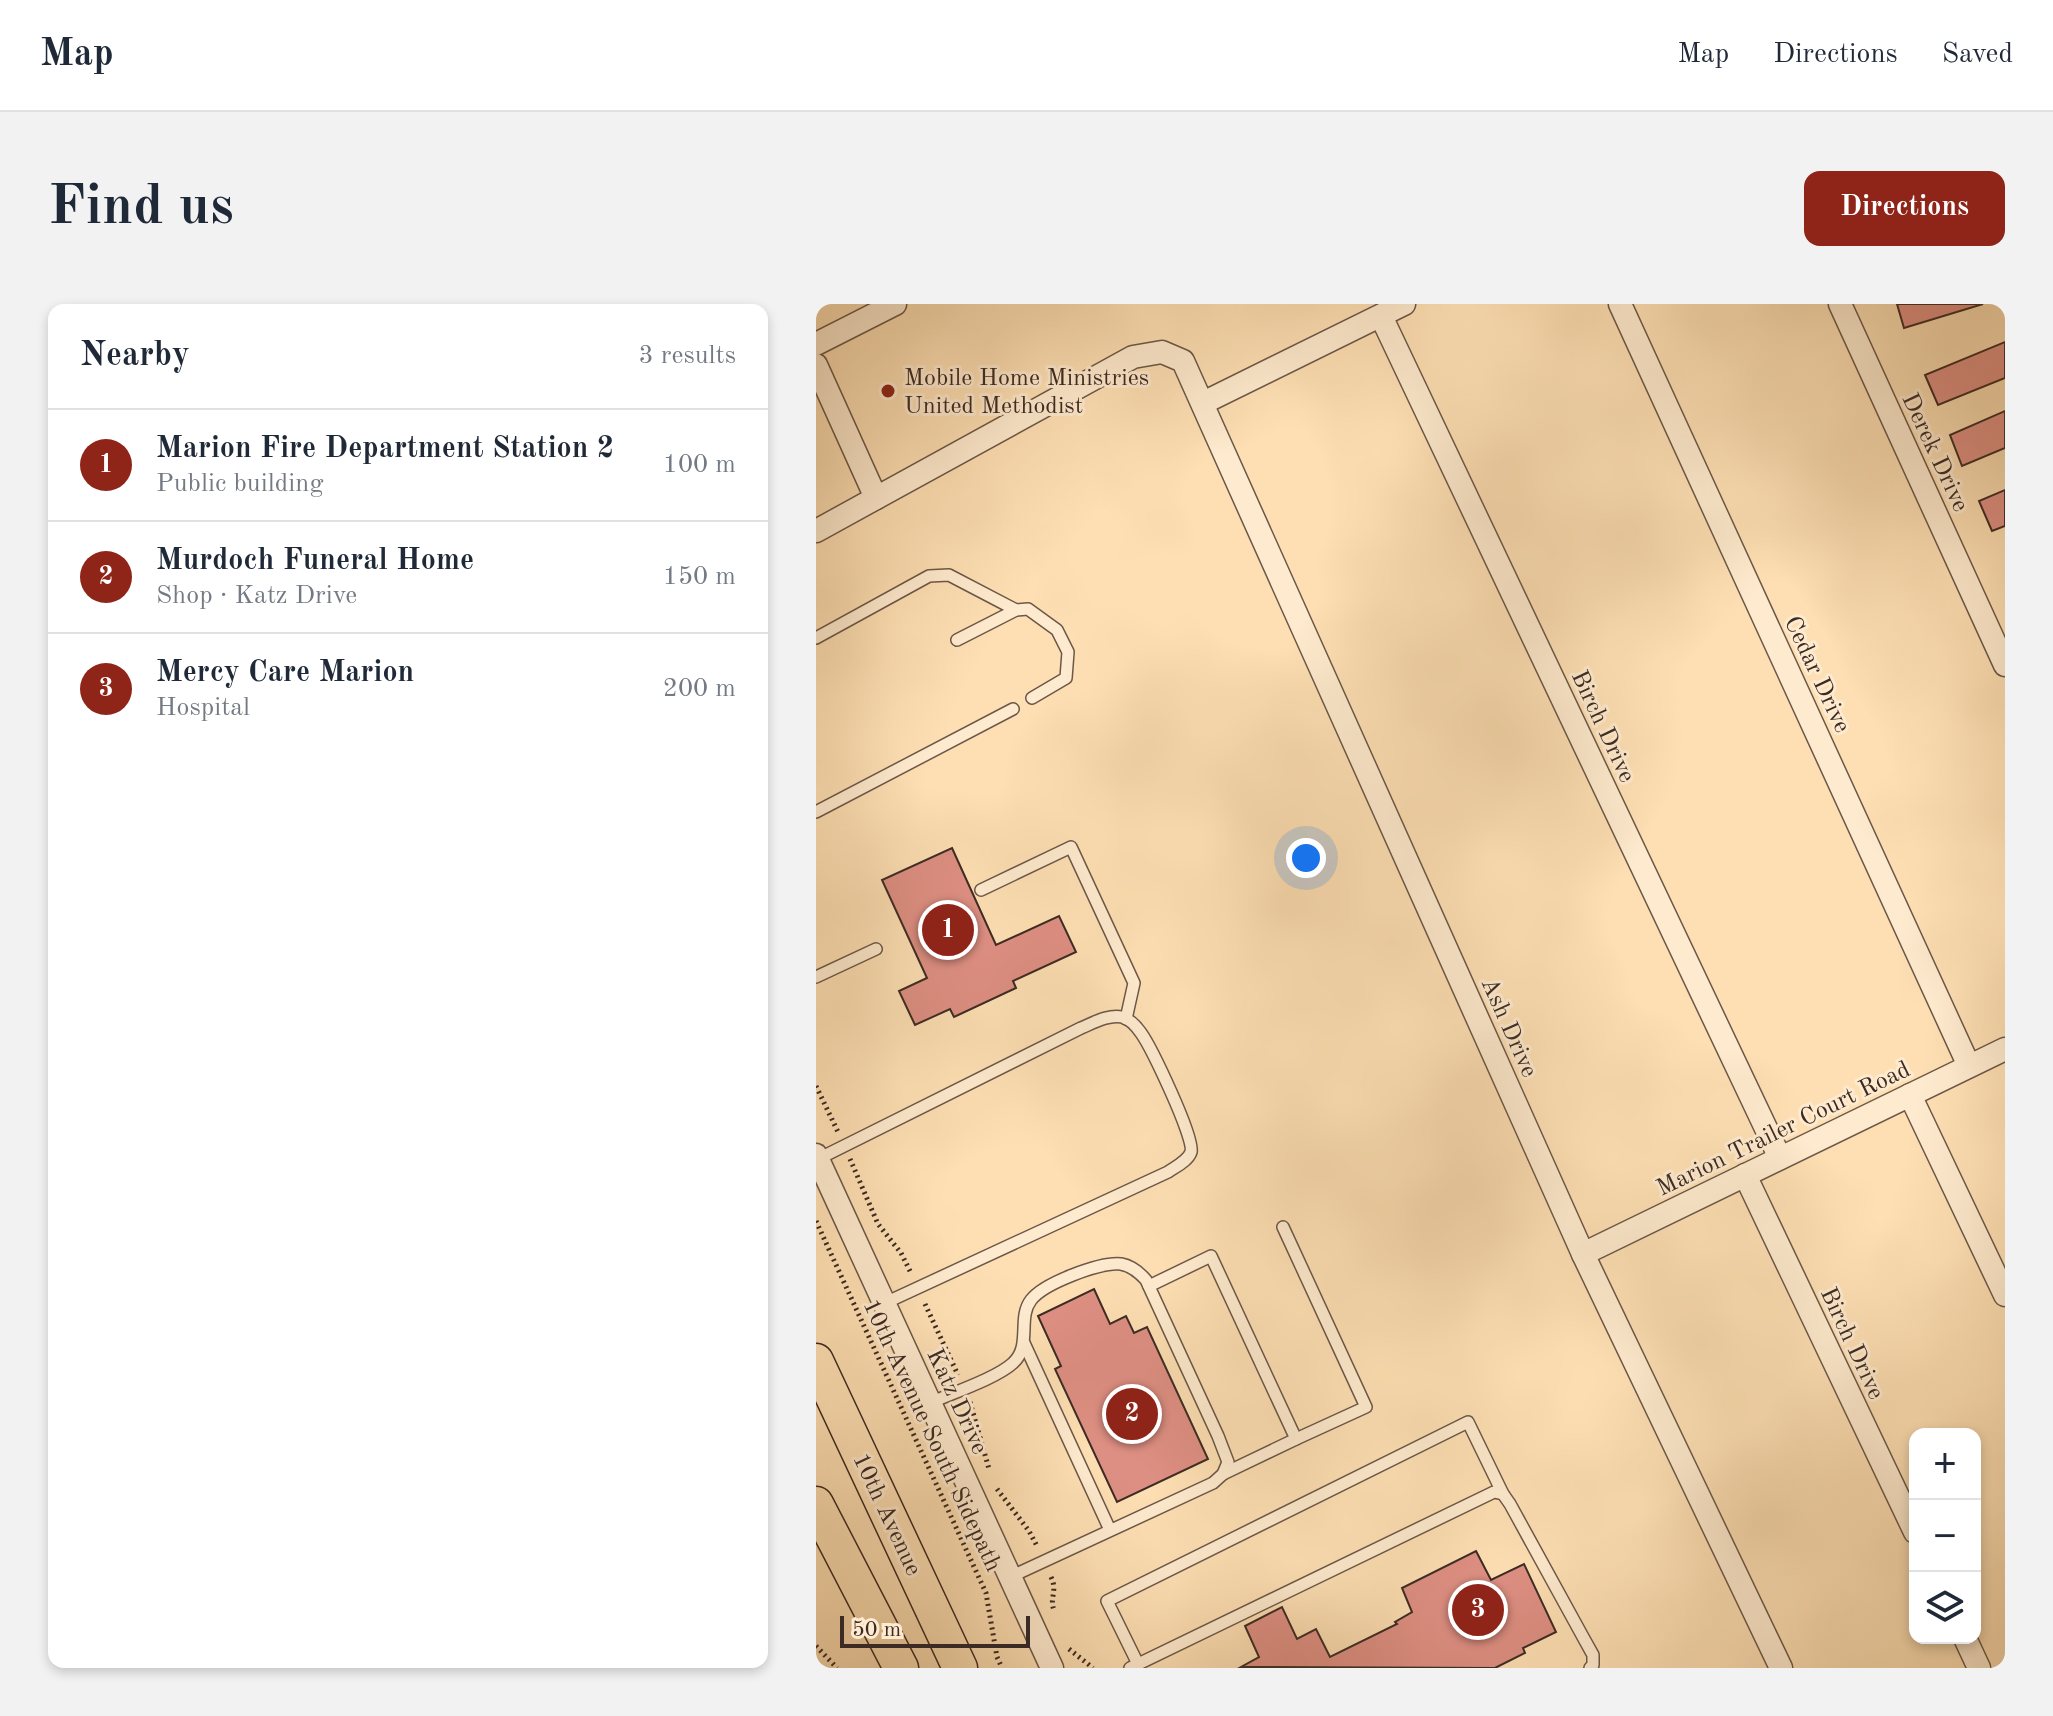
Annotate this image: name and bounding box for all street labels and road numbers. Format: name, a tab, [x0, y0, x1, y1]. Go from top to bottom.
street label: Derek Drive	[1896, 390, 1972, 516]
street label: Cedar Drive	[1779, 613, 1854, 737]
street label: Birch Drive	[1566, 667, 1639, 787]
street label: Ash Drive	[1476, 974, 1541, 1081]
street label: Marion Trailer Court Road	[1653, 1058, 1914, 1202]
street label: Birch Drive	[1815, 1284, 1888, 1404]
street label: 10th Avenue South Sidepath	[857, 1294, 1009, 1576]
street label: Katz Drive	[921, 1345, 991, 1458]
street label: 10th Avenue	[847, 1448, 929, 1580]

